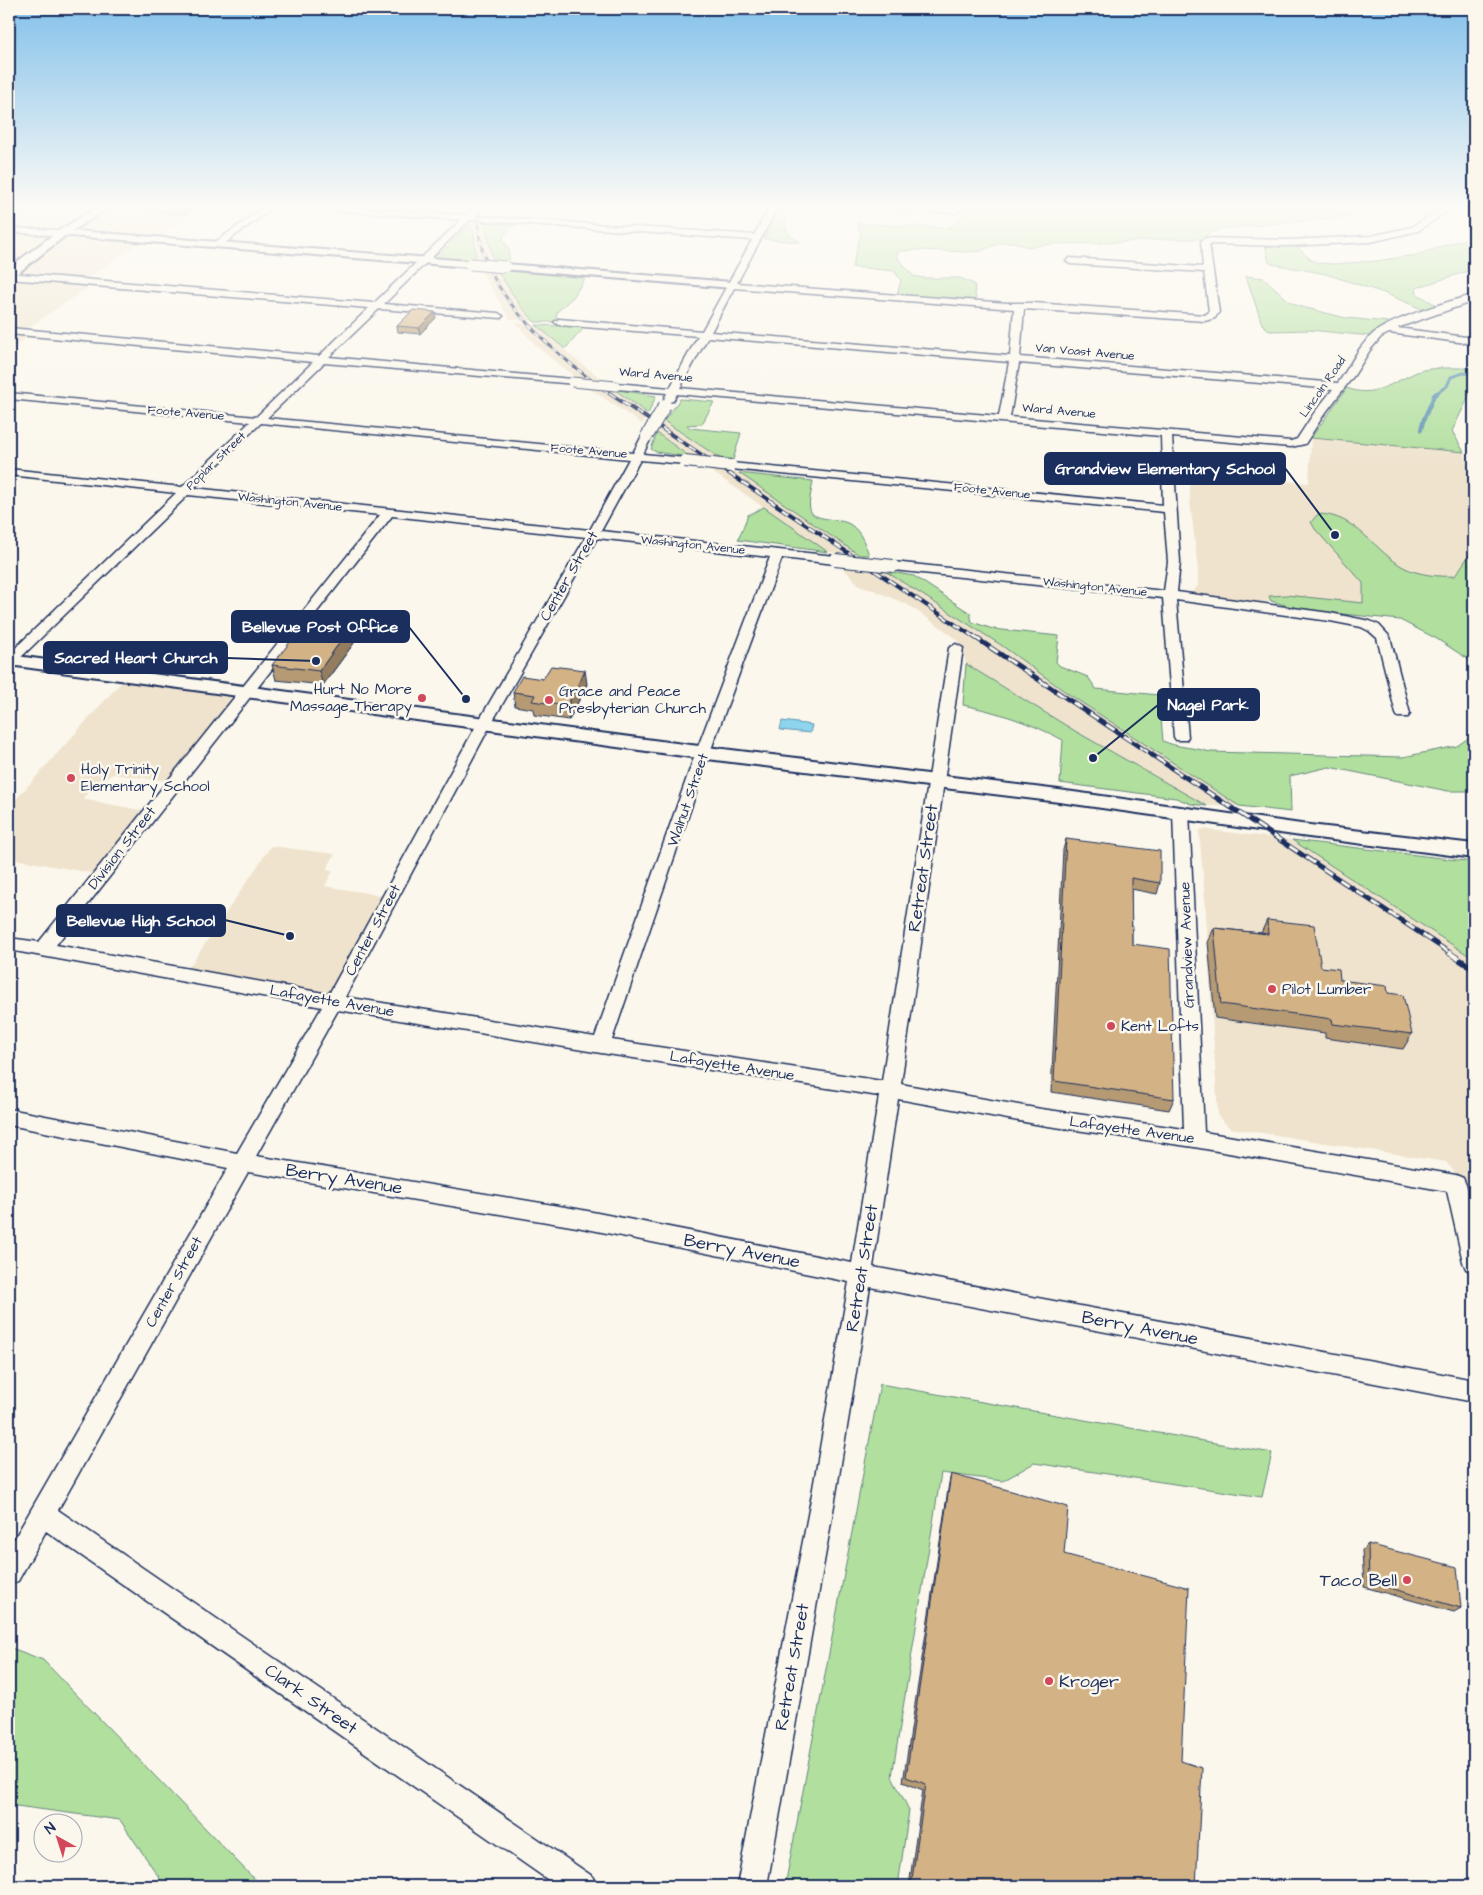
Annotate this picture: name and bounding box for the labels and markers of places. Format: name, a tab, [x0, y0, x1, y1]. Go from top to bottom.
callout: Grandview Elementary School	[1045, 453, 1285, 484]
callout: Bellevue Post Office	[232, 611, 409, 642]
callout: Sacred Heart Church	[44, 642, 227, 673]
place label: Hurt No More Massage Therapy	[290, 679, 412, 718]
place label: Grace and Peace Presbyterian Church	[559, 681, 706, 720]
callout: Nagel Park	[1158, 689, 1259, 720]
marker: Hurt No More Massage Therapy	[416, 692, 428, 704]
marker: Grace and Peace Presbyterian Church	[543, 694, 555, 706]
place label: Holy Trinity Elementary School	[81, 759, 210, 798]
marker: Holy Trinity Elementary School	[65, 772, 77, 784]
callout: Bellevue High School	[57, 905, 225, 936]
place label: Pilot Lumber	[1282, 979, 1371, 1000]
marker: Pilot Lumber	[1266, 983, 1278, 995]
place label: Kent Lofts	[1121, 1016, 1200, 1037]
marker: Kent Lofts	[1105, 1020, 1117, 1032]
place label: Taco Bell	[1320, 1568, 1397, 1593]
marker: Taco Bell	[1401, 1574, 1413, 1586]
place label: Kroger	[1059, 1669, 1119, 1695]
marker: Kroger	[1043, 1675, 1055, 1687]

